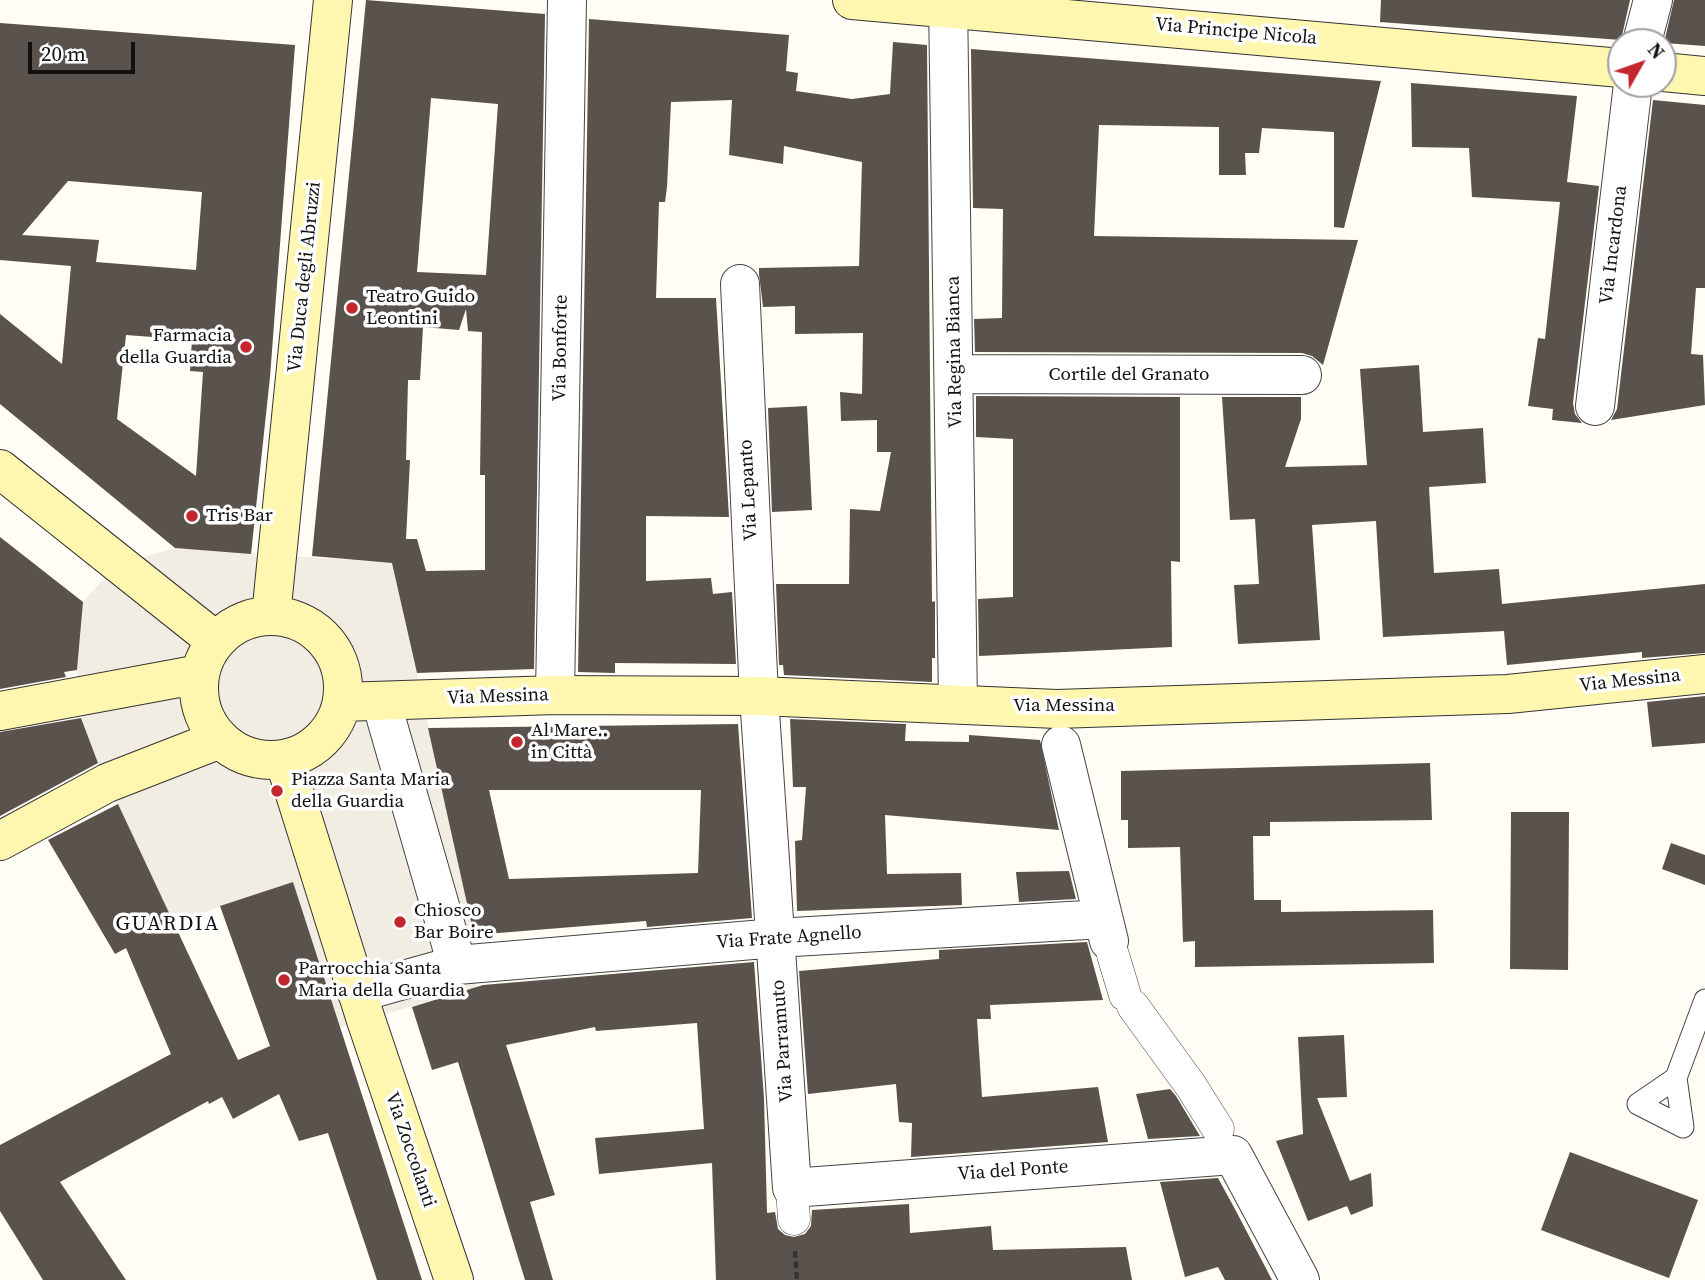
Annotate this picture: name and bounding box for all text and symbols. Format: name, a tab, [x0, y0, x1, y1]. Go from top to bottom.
street label: Via Principe Nicola	[1154, 14, 1318, 50]
scale bar	[32, 28, 138, 72]
north arrow	[1607, 28, 1677, 98]
text: N	[1642, 37, 1671, 64]
text: 20 m	[41, 39, 86, 68]
street label: Via Duca degli Abruzzi	[284, 181, 326, 373]
street label: Via Incardona	[1595, 184, 1633, 306]
street label: Via Regina Bianca	[942, 275, 968, 429]
place label: Teatro Guido Leontini	[366, 286, 475, 330]
street label: Via Bonforte	[549, 294, 573, 402]
marker: Teatro Guido Leontini	[344, 300, 360, 316]
place label: Farmacia della Guardia	[119, 325, 232, 369]
marker: Farmacia della Guardia	[238, 339, 254, 355]
street label: Cortile del Granato	[1049, 364, 1209, 386]
street label: Via Lepanto	[735, 439, 763, 541]
place label: Tris Bar	[206, 505, 273, 527]
marker: Tris Bar	[184, 508, 200, 524]
street label: Via Messina	[1578, 664, 1682, 698]
street label: Via Messina	[447, 684, 549, 710]
street label: Via Messina	[1013, 695, 1115, 717]
place label: Al Mare.. in Città	[531, 720, 608, 764]
marker: Al Mare.. in Città	[509, 734, 525, 750]
place label: Piazza Santa Maria della Guardia	[291, 769, 450, 813]
marker: Piazza Santa Maria della Guardia	[269, 783, 285, 799]
place label: Chiosco Bar Boire	[414, 900, 494, 944]
district label: GUARDIA	[116, 912, 220, 938]
marker: Chiosco Bar Boire	[392, 914, 408, 930]
street label: Via Frate Agnello	[716, 922, 862, 954]
place label: Parrocchia Santa Maria della Guardia	[298, 958, 465, 1002]
marker: Parrocchia Santa Maria della Guardia	[276, 972, 292, 988]
street label: Via Parramuto	[767, 979, 799, 1103]
street label: Via Zoccolanti	[380, 1090, 440, 1210]
street label: Via del Ponte	[957, 1156, 1069, 1186]

